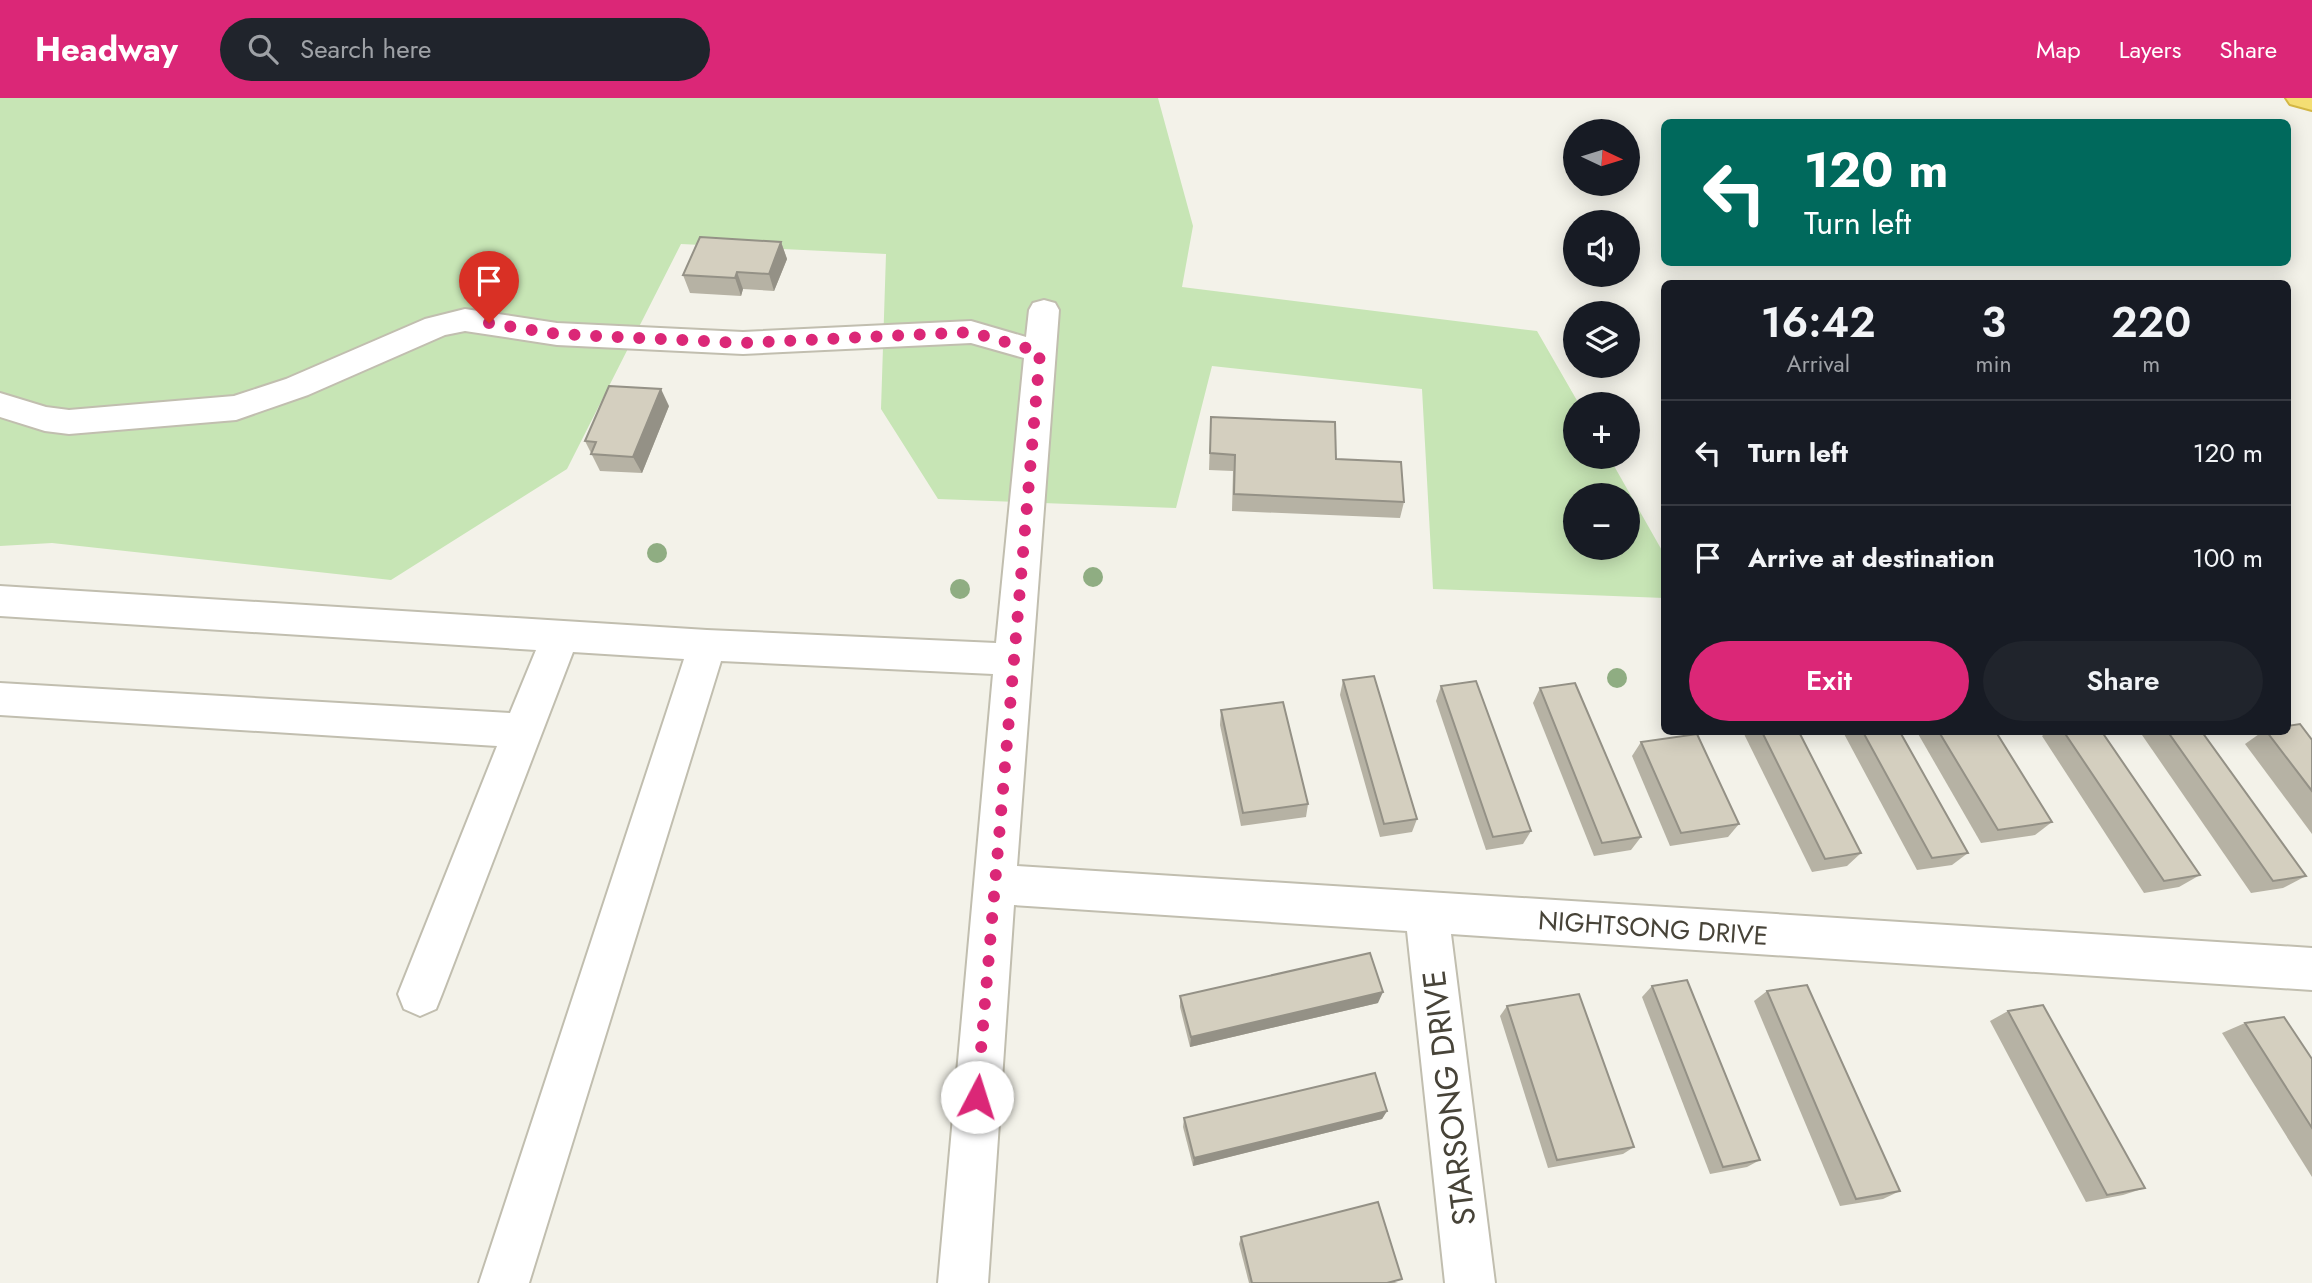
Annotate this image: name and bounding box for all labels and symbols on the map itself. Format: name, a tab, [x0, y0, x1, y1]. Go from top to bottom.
north arrow	[1563, 119, 1640, 196]
pin	[459, 251, 519, 323]
street label: NIGHTSONG DRIVE	[1537, 901, 1769, 955]
street label: STARSONG DRIVE	[1411, 968, 1487, 1228]
position arrow	[940, 1060, 1014, 1134]

